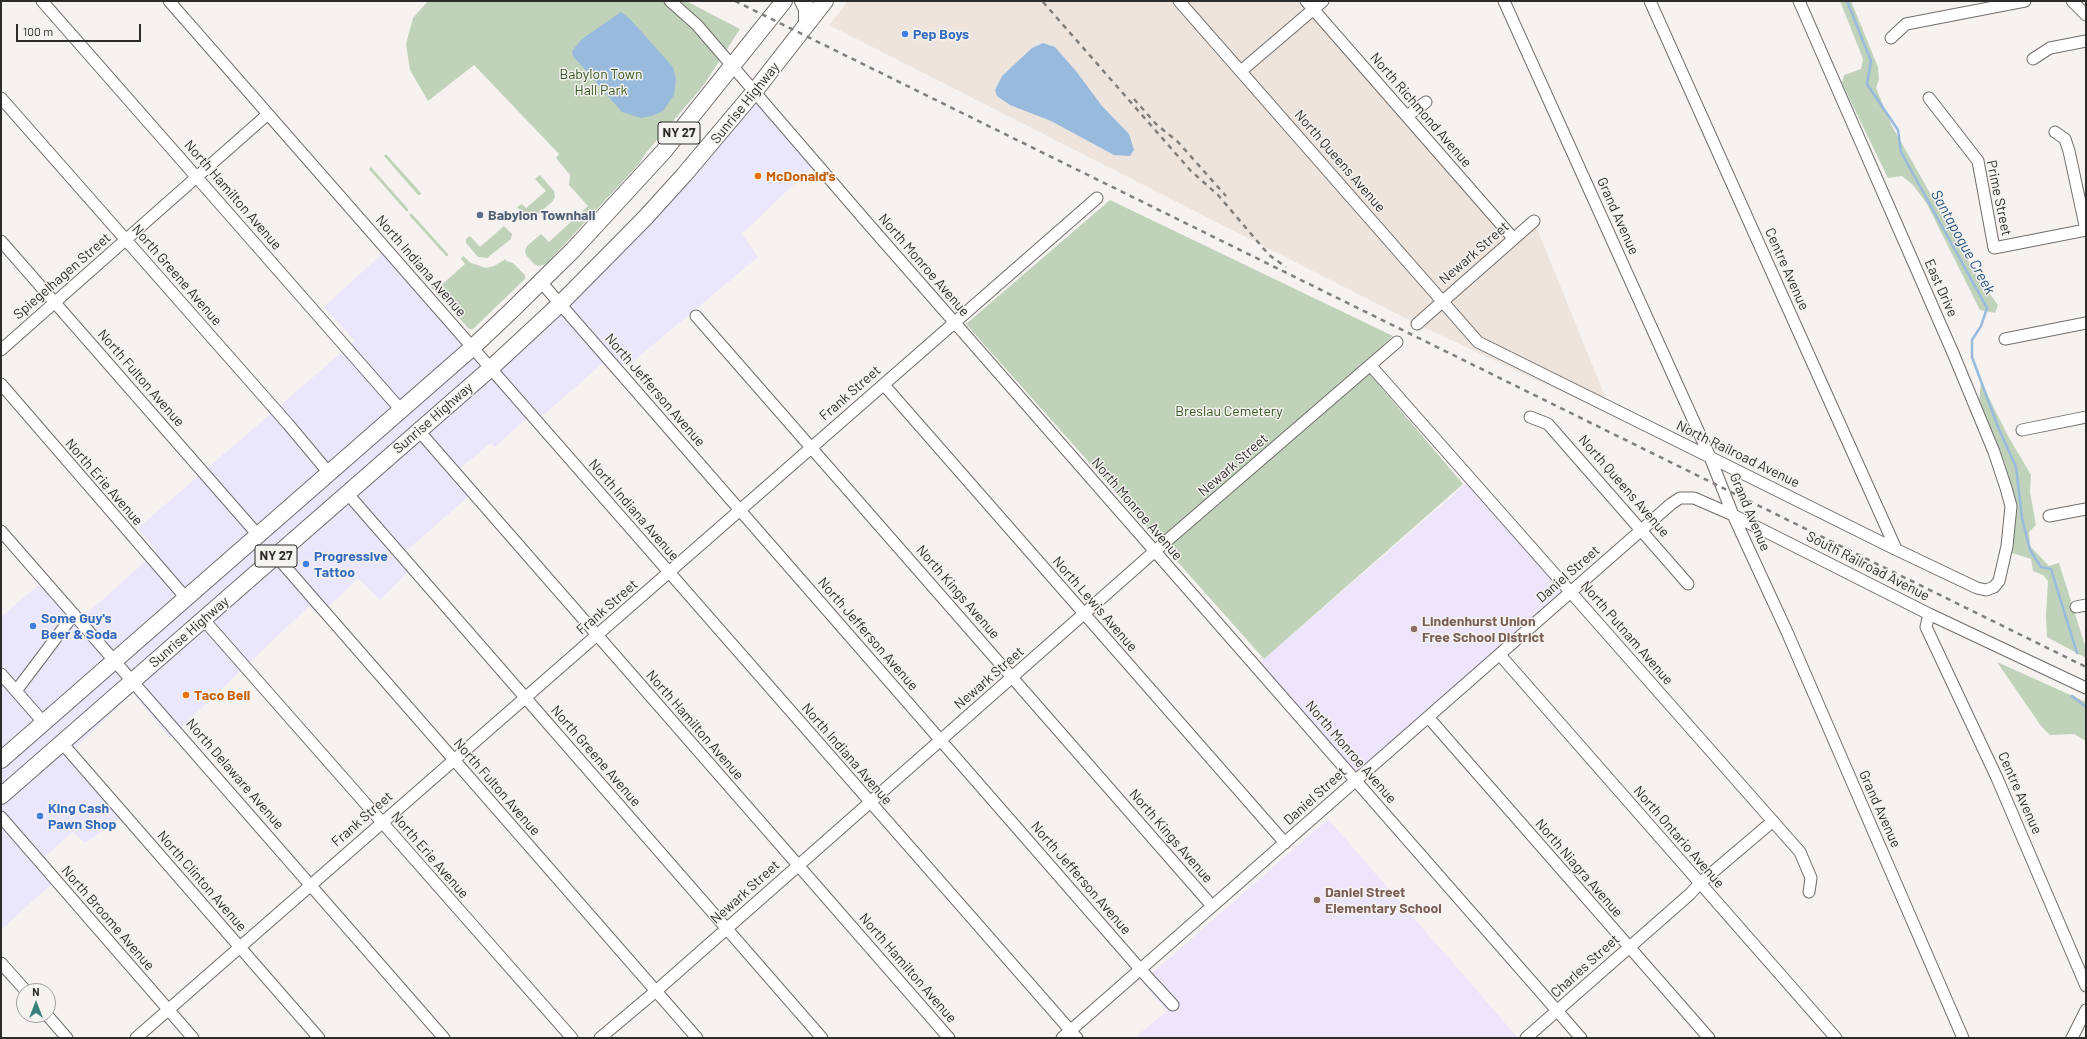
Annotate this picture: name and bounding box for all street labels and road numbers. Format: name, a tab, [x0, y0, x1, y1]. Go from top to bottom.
street label: North Richmond Avenue	[1367, 49, 1475, 171]
street label: Sunrise Highway	[707, 59, 783, 147]
street label: North Queens Avenue	[1291, 106, 1389, 216]
road number: NY 27	[658, 122, 700, 144]
street label: North Hamilton Avenue	[181, 137, 285, 253]
street label: Prime Street	[1983, 159, 2015, 237]
street label: Grand Avenue	[1593, 175, 1643, 257]
street label: North Monroe Avenue	[875, 210, 973, 320]
street label: North Indiana Avenue	[372, 212, 470, 320]
street label: Newark Street	[1436, 218, 1512, 288]
street label: North Greene Avenue	[128, 221, 226, 329]
street label: Centre Avenue	[1761, 225, 1813, 313]
street label: Spiegelhagen Street	[10, 229, 114, 323]
street label: East Drive	[1921, 257, 1961, 319]
street label: North Fulton Avenue	[94, 326, 188, 430]
street label: North Jefferson Avenue	[601, 330, 709, 450]
street label: Frank Street	[816, 362, 884, 424]
street label: Sunrise Highway	[390, 379, 476, 457]
street label: North Railroad Avenue	[1674, 417, 1802, 491]
street label: Newark Street	[1195, 430, 1271, 500]
street label: North Queens Avenue	[1575, 431, 1673, 541]
street label: North Erie Avenue	[62, 435, 146, 529]
street label: North Monroe Avenue	[1088, 454, 1186, 564]
street label: North Indiana Avenue	[585, 456, 683, 564]
street label: Grand Avenue	[1726, 470, 1774, 554]
street label: South Railroad Avenue	[1804, 528, 1932, 604]
street label: North Kings Avenue	[913, 542, 1003, 642]
street label: Daniel Street	[1533, 542, 1603, 606]
road number: NY 27	[255, 545, 297, 567]
street label: North Lewis Avenue	[1049, 553, 1141, 655]
street label: North Jefferson Avenue	[814, 574, 922, 694]
street label: Frank Street	[573, 576, 641, 638]
street label: North Putnam Avenue	[1577, 578, 1677, 688]
street label: Sunrise Highway	[146, 593, 232, 671]
street label: Newark Street	[951, 643, 1027, 713]
street label: North Hamilton Avenue	[643, 667, 747, 783]
street label: North Monroe Avenue	[1302, 697, 1400, 807]
street label: North Indiana Avenue	[798, 700, 896, 808]
street label: North Greene Avenue	[547, 702, 645, 810]
street label: North Delaware Avenue	[182, 715, 288, 833]
street label: North Fulton Avenue	[450, 735, 544, 839]
street label: Centre Avenue	[1994, 749, 2046, 837]
street label: Daniel Street	[1280, 763, 1350, 829]
street label: Grand Avenue	[1855, 768, 1905, 850]
street label: North Ontario Avenue	[1630, 782, 1728, 892]
street label: North Kings Avenue	[1126, 786, 1216, 886]
street label: Frank Street	[328, 788, 396, 850]
street label: North Erie Avenue	[388, 808, 472, 902]
street label: North Niagra Avenue	[1532, 815, 1626, 921]
street label: North Jefferson Avenue	[1027, 818, 1135, 938]
street label: North Clinton Avenue	[154, 827, 250, 935]
street label: Newark Street	[707, 857, 783, 927]
street label: North Broome Avenue	[58, 862, 158, 974]
street label: North Hamilton Avenue	[856, 910, 960, 1026]
street label: Charles Street	[1547, 931, 1623, 1001]

